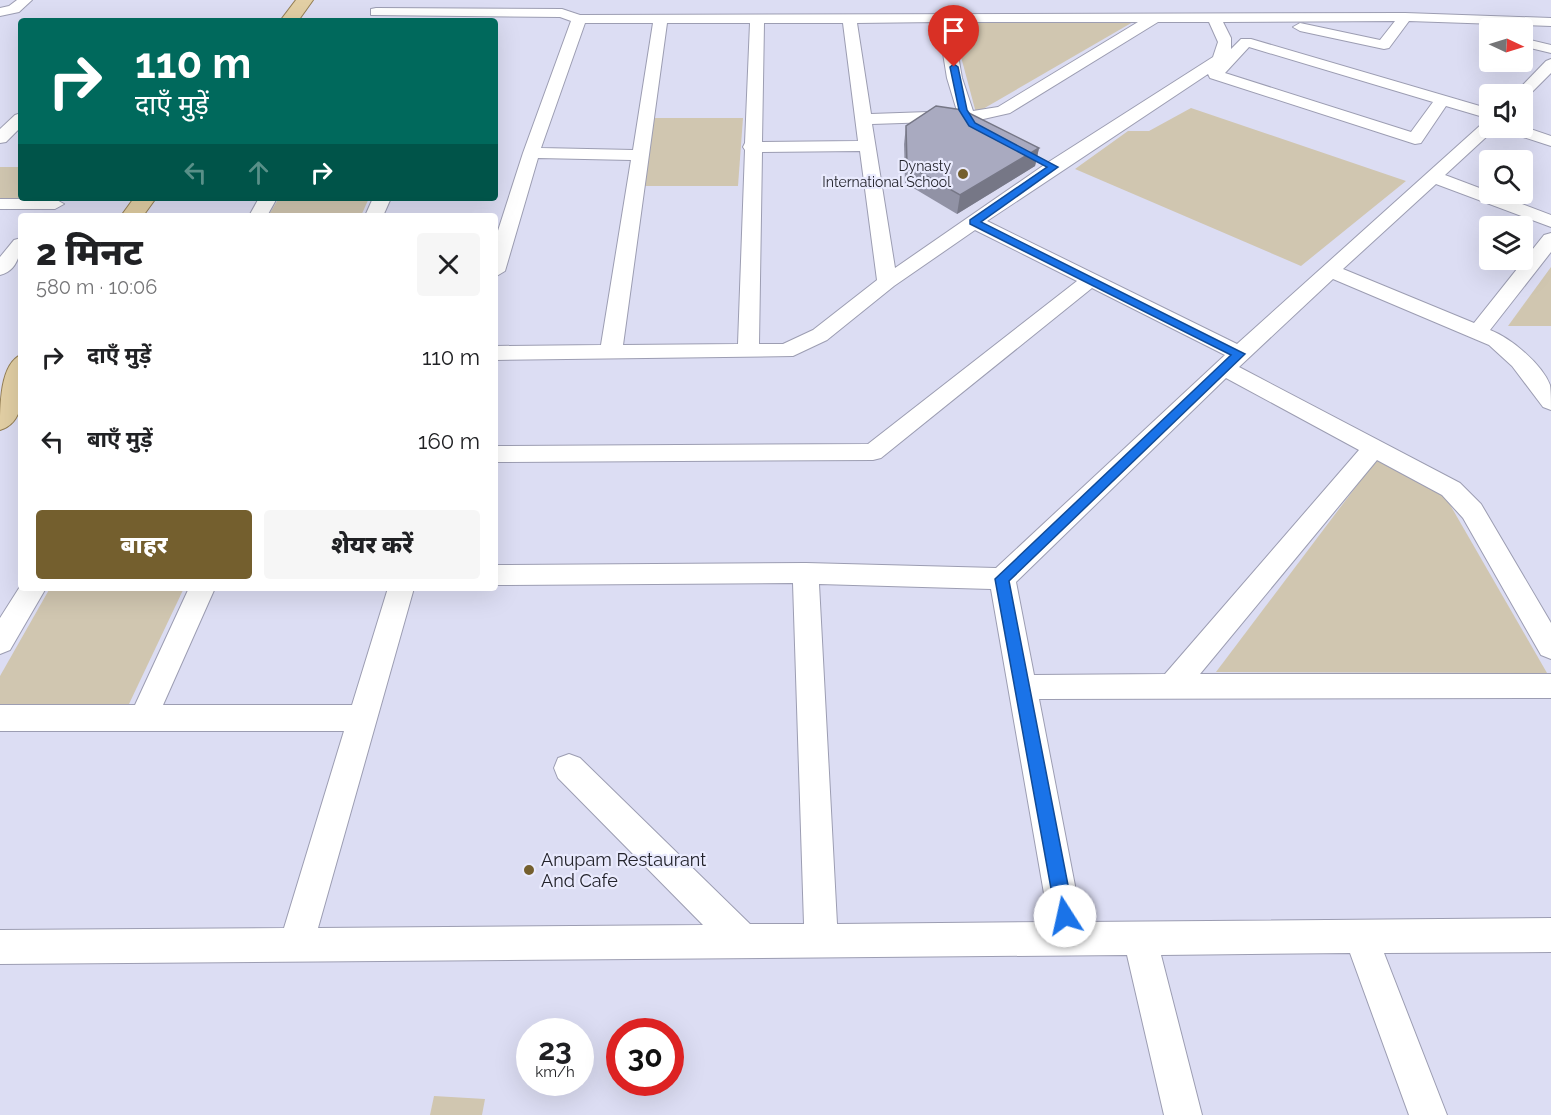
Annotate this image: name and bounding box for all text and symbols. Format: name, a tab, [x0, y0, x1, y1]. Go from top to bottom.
pin	[928, 5, 979, 67]
icon: arrive	[937, 14, 970, 47]
north arrow	[1479, 18, 1533, 72]
map controls	[1479, 18, 1533, 270]
text: 110 m	[135, 39, 251, 88]
icon: right	[36, 42, 114, 120]
button: sound	[1479, 84, 1533, 138]
text: दाएँ मुड़ें	[135, 89, 209, 120]
button: search	[1479, 150, 1533, 204]
icon: left	[179, 156, 212, 189]
icon: ahead	[242, 156, 275, 189]
icon: right	[305, 156, 338, 189]
place label: Dynasty International School	[822, 158, 951, 190]
marker: Dynasty International School	[956, 167, 970, 181]
button: layers	[1479, 216, 1533, 270]
text: 2 मिनट	[36, 231, 143, 273]
button: close	[417, 233, 480, 296]
text: 580 m · 10:06	[36, 275, 157, 299]
icon: right	[36, 341, 69, 374]
text: दाएँ मुड़ें	[87, 342, 151, 368]
text: 110 m	[422, 344, 480, 370]
icon: left	[36, 425, 69, 458]
text: बाएँ मुड़ें	[87, 426, 153, 452]
text: 160 m	[418, 428, 480, 454]
button: बाहर	[36, 510, 252, 579]
button: शेयर करें	[264, 510, 480, 579]
place label: Anupam Restaurant And Cafe	[541, 849, 706, 891]
marker: Anupam Restaurant And Cafe	[522, 863, 536, 877]
position arrow	[1033, 884, 1097, 948]
speed limit sign: 30	[606, 1018, 684, 1096]
text: 23	[538, 1032, 572, 1067]
text: km/h	[535, 1063, 575, 1081]

